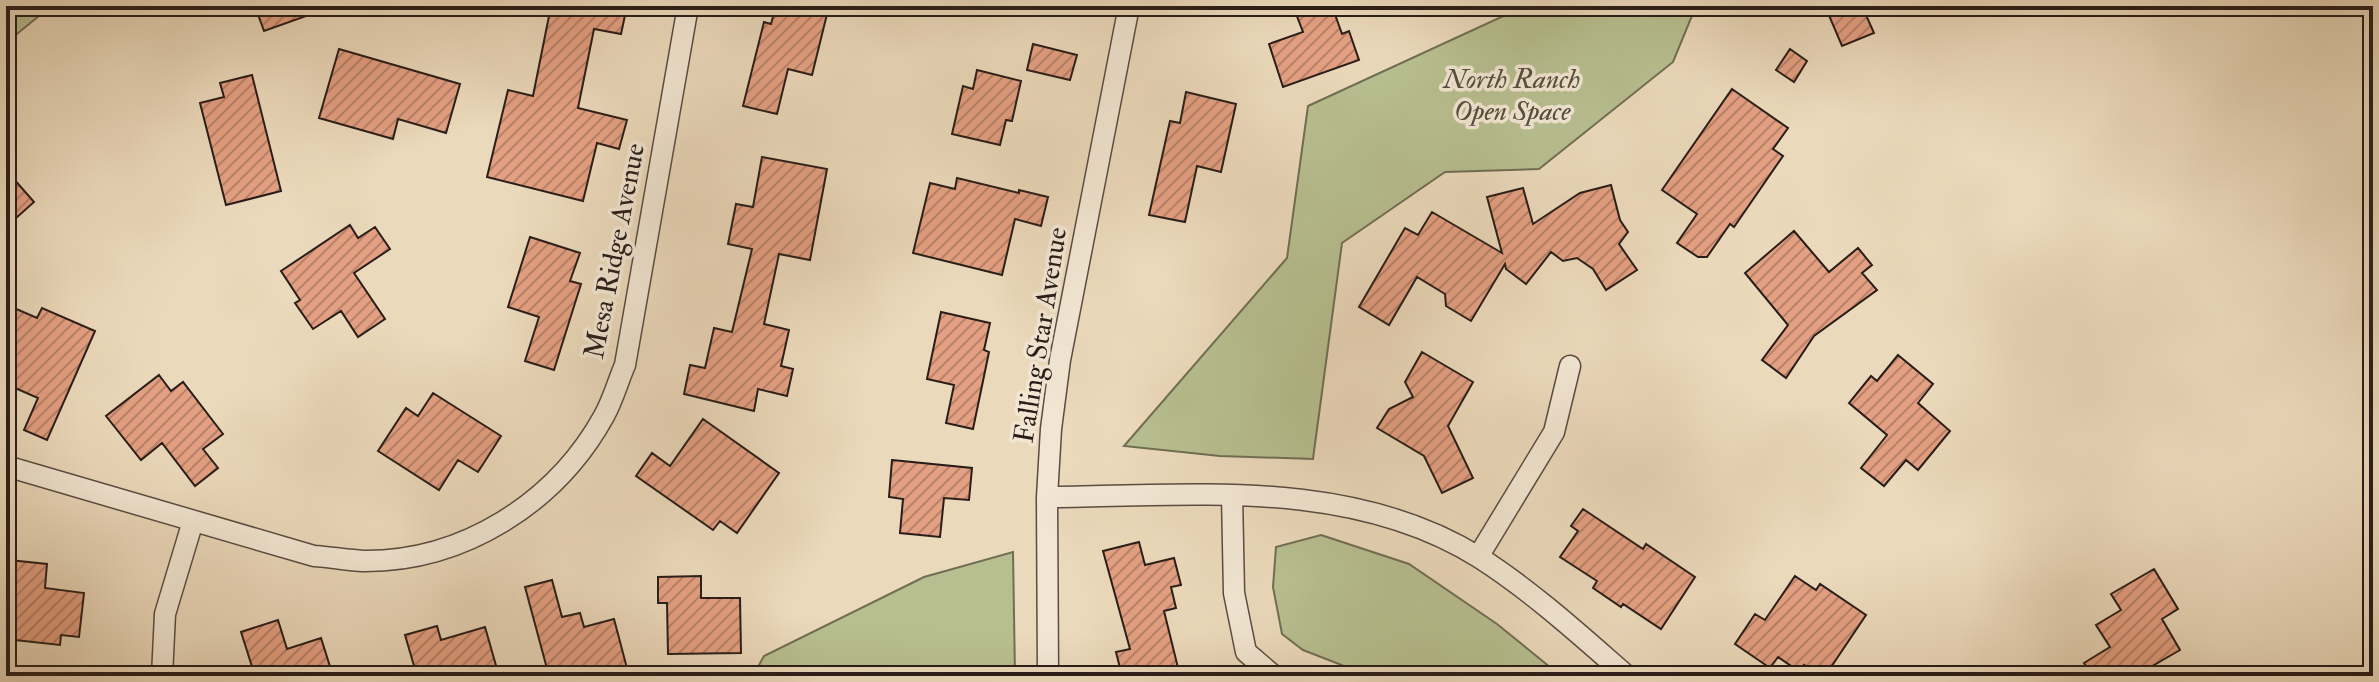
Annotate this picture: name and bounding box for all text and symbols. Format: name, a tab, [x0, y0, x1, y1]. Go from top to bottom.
park label: North Ranch Open Space	[1442, 62, 1580, 129]
street label: Mesa Ridge Avenue	[577, 140, 653, 362]
street label: Falling Star Avenue	[1007, 224, 1075, 445]

